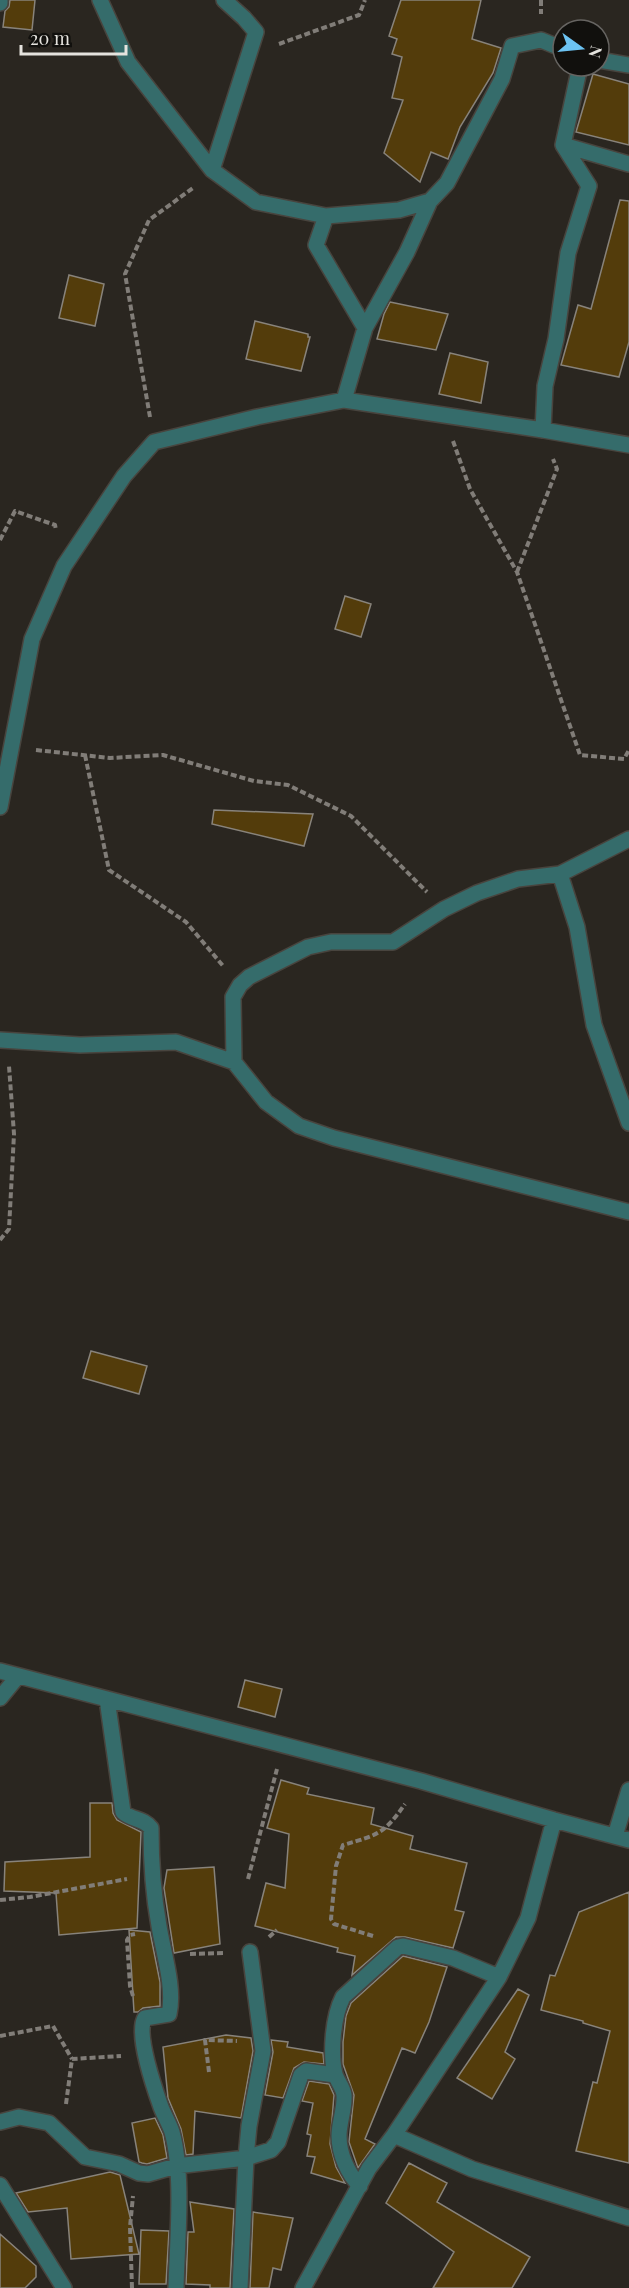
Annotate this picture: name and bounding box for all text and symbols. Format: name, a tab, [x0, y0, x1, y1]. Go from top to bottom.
scale bar	[21, 18, 126, 56]
north arrow	[551, 18, 611, 78]
text: 20 m	[30, 26, 70, 50]
text: N	[584, 44, 608, 61]

